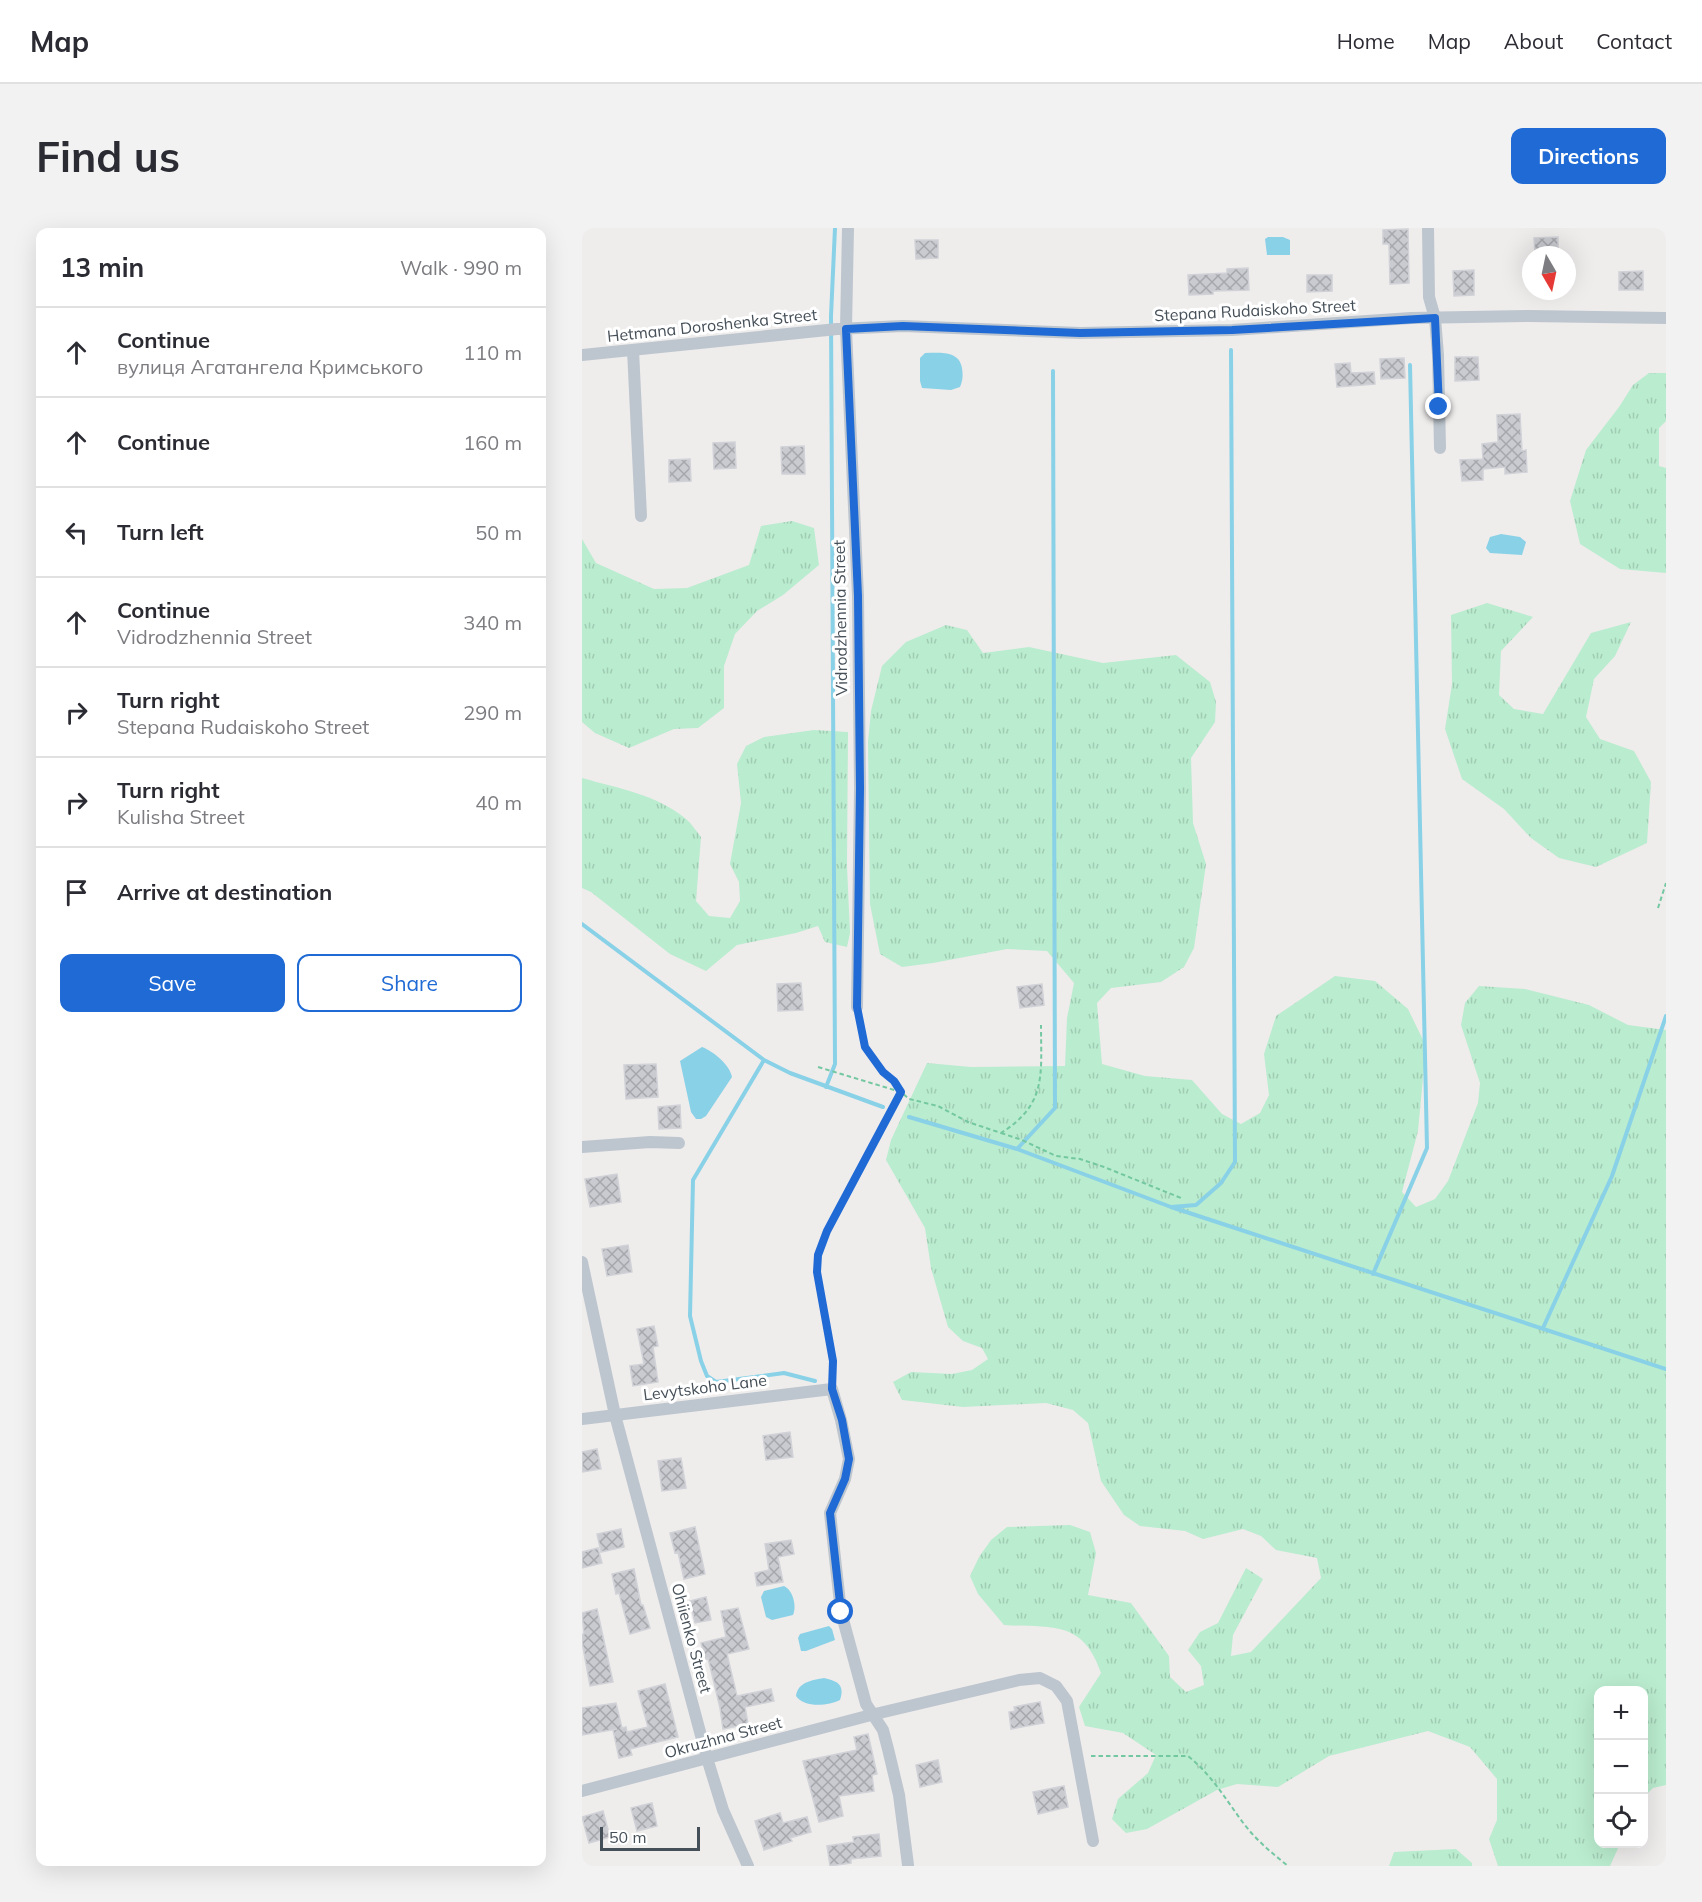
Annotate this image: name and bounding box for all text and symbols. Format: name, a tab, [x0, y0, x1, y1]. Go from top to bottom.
text: Map	[30, 24, 89, 59]
text: Home	[1337, 28, 1395, 54]
text: Map	[1428, 28, 1471, 54]
text: About	[1504, 28, 1563, 54]
text: Contact	[1596, 28, 1672, 54]
button: Directions	[1511, 128, 1666, 184]
text: Find us	[36, 130, 180, 183]
north arrow	[1522, 246, 1576, 300]
text: 13 min	[60, 251, 144, 284]
text: Walk · 990 m	[400, 255, 522, 280]
street label: Stepana Rudaiskoho Street	[1154, 295, 1357, 325]
street label: Hetmana Doroshenka Street	[606, 304, 818, 346]
text: Continue	[117, 326, 210, 354]
icon: ahead	[60, 336, 93, 369]
text: 110 m	[463, 340, 522, 365]
text: вулиця Агатангела Кримського	[117, 354, 423, 379]
route end	[1425, 393, 1451, 419]
icon: ahead	[60, 426, 93, 459]
text: Continue	[117, 428, 210, 456]
text: 160 m	[463, 430, 522, 455]
icon: left	[60, 516, 93, 549]
text: Turn left	[117, 518, 204, 546]
text: 50 m	[475, 520, 522, 545]
street label: Vidrodzhennia Street	[829, 539, 851, 696]
text: Continue	[117, 596, 210, 624]
icon: ahead	[60, 606, 93, 639]
text: 340 m	[463, 610, 522, 635]
text: Vidrodzhennia Street	[117, 624, 312, 649]
text: Turn right	[117, 686, 220, 714]
icon: right	[60, 696, 93, 729]
text: 290 m	[463, 700, 522, 725]
text: Stepana Rudaiskoho Street	[117, 714, 369, 739]
text: Turn right	[117, 776, 220, 804]
icon: right	[60, 786, 93, 819]
text: 40 m	[475, 790, 522, 815]
text: Kulisha Street	[117, 804, 245, 829]
icon: arrive	[60, 876, 93, 909]
text: Arrive at destination	[117, 878, 332, 906]
button: Save	[60, 954, 285, 1012]
button: Share	[297, 954, 522, 1012]
street label: Levytskoho Lane	[642, 1369, 768, 1405]
street label: Ohiienko Street	[668, 1581, 716, 1696]
route start	[827, 1598, 853, 1624]
map controls	[1594, 1686, 1648, 1848]
button: +	[1594, 1686, 1648, 1740]
street label: Okruzhna Street	[662, 1712, 784, 1762]
button: −	[1594, 1740, 1648, 1794]
button: locate	[1594, 1794, 1648, 1848]
scale bar	[600, 1824, 700, 1852]
text: 50 m	[609, 1827, 646, 1847]

